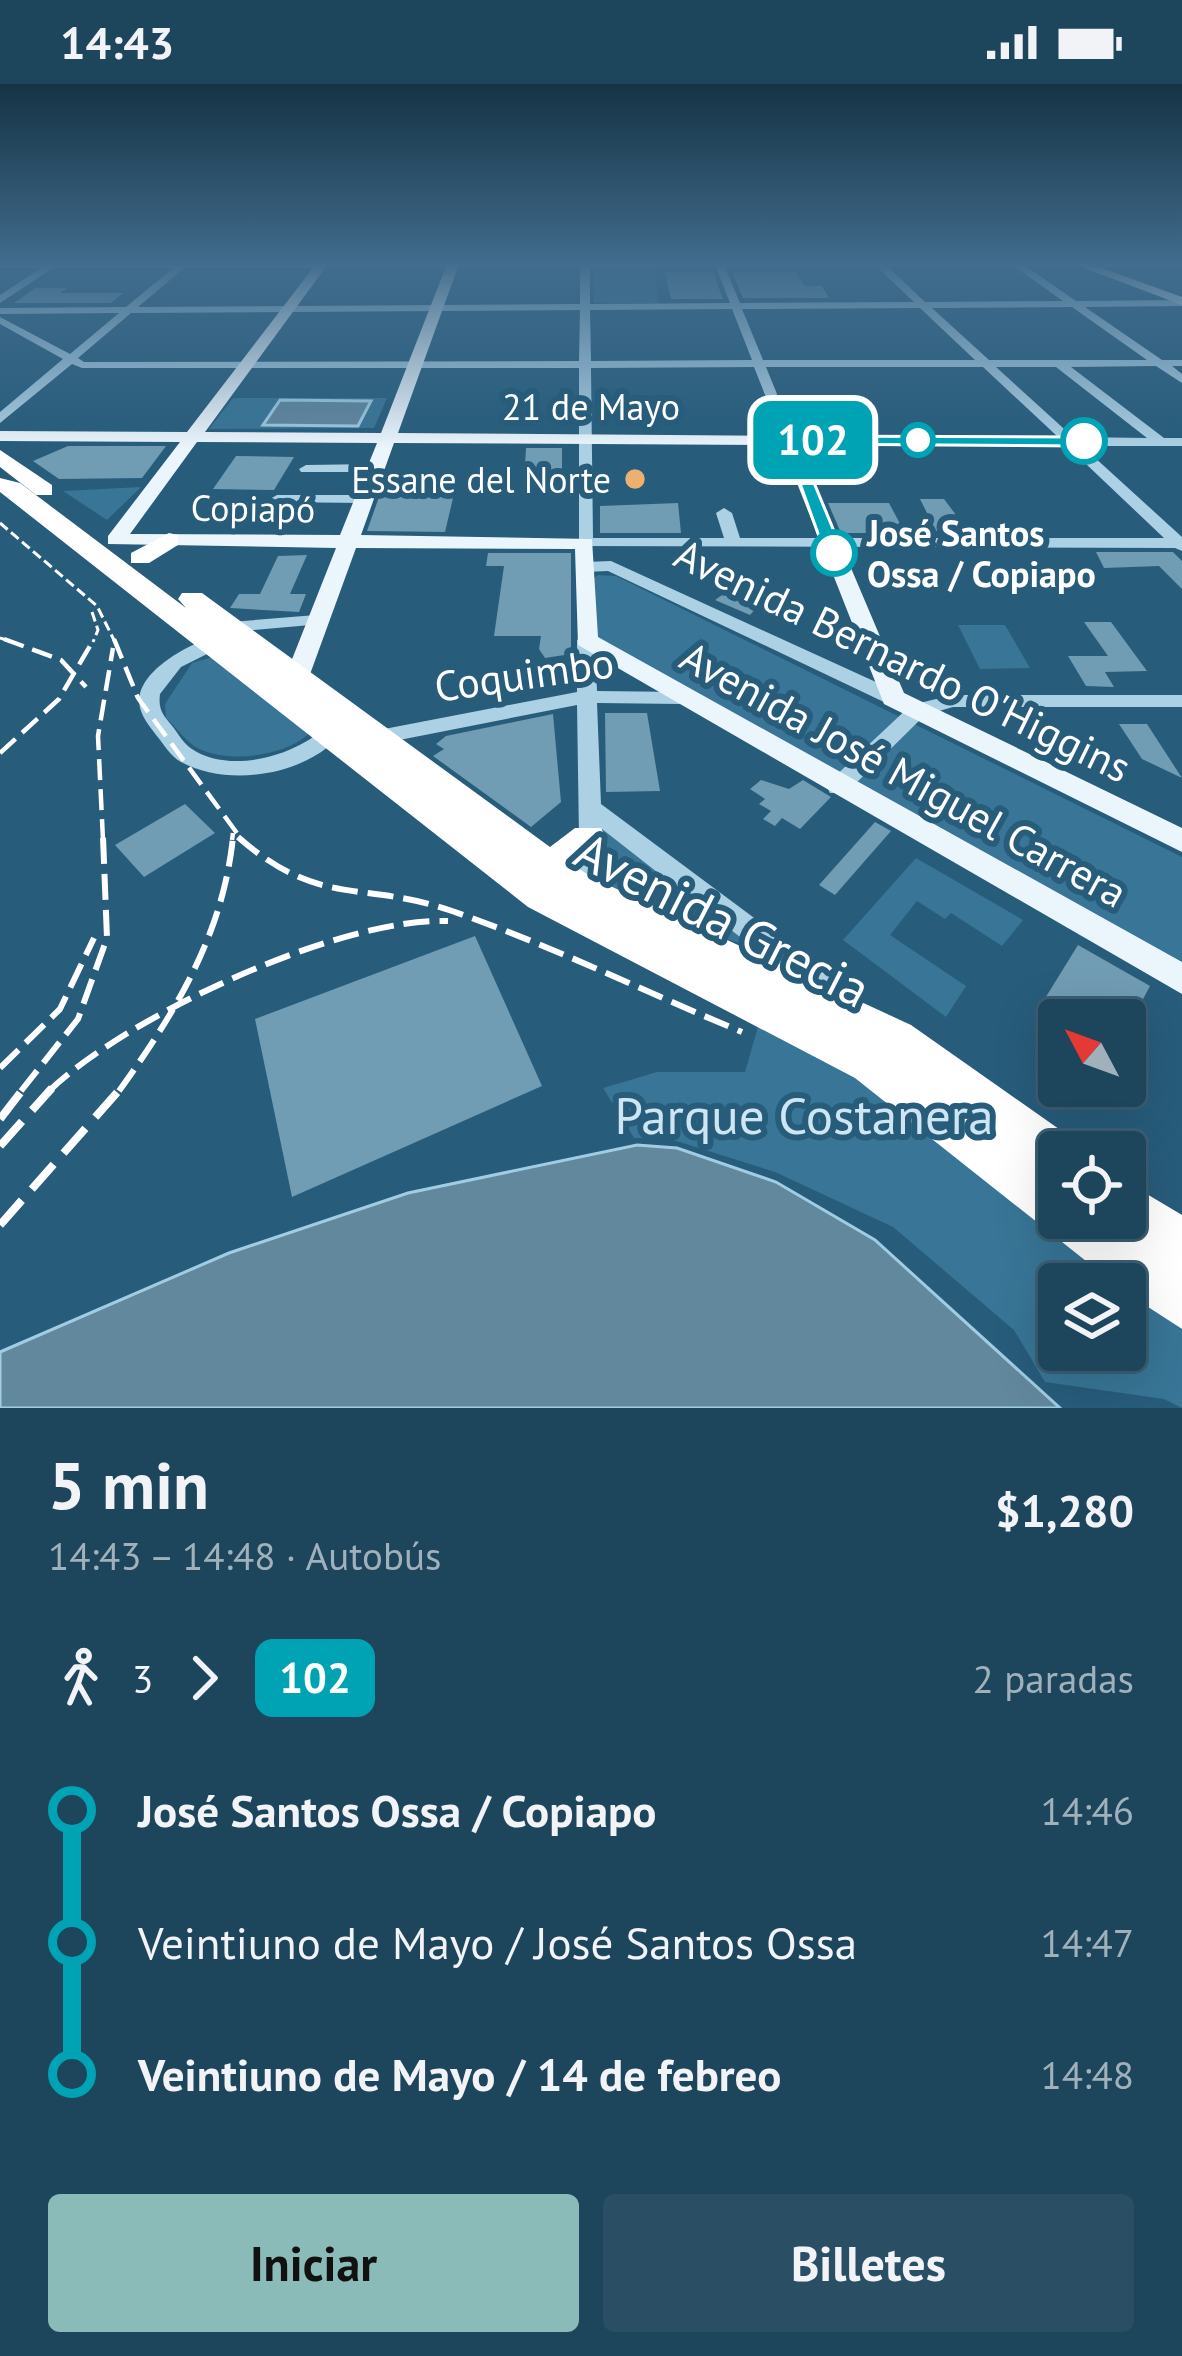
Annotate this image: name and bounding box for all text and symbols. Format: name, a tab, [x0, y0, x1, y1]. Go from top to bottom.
text: 14:43	[60, 13, 174, 71]
street label: 21 de Mayo	[502, 383, 680, 430]
line badge: 102	[744, 401, 882, 479]
text: 102	[777, 412, 849, 467]
unlabelled marker	[1062, 419, 1106, 463]
unlabelled marker	[902, 424, 934, 456]
place label: Essane del Norte	[351, 456, 611, 503]
marker: Essane del Norte	[622, 466, 648, 492]
street label: Copiapó	[190, 483, 316, 533]
place label: José Santos Ossa / Copiapo	[866, 509, 1096, 597]
street label: Avenida Bernardo O'Higgins	[666, 526, 1140, 794]
marker: José Santos Ossa / Copiapo	[812, 531, 856, 575]
street label: Avenida José Miguel Carrera	[671, 628, 1137, 920]
street label: Coquimbo	[431, 634, 617, 714]
street label: Avenida Grecia	[565, 817, 881, 1021]
north arrow	[1038, 999, 1146, 1107]
map controls	[1038, 999, 1146, 1371]
park label: Parque Costanera	[615, 1082, 993, 1148]
button: locate	[1038, 1131, 1146, 1239]
button: layers	[1038, 1263, 1146, 1371]
text: 5 min	[48, 1442, 209, 1527]
text: $1,280	[995, 1481, 1134, 1539]
text: 14:43 – 14:48 · Autobús	[48, 1530, 441, 1581]
icon: walk	[48, 1645, 114, 1711]
icon: forward	[171, 1645, 237, 1711]
text: 102	[279, 1650, 351, 1705]
text: 3	[132, 1653, 153, 1704]
text: 2 paradas	[973, 1653, 1134, 1704]
text: José Santos Ossa / Copiapo	[138, 1781, 656, 1839]
text: 14:46	[1040, 1785, 1134, 1836]
text: Veintiuno de Mayo / José Santos Ossa	[138, 1913, 857, 1971]
text: 14:47	[1040, 1917, 1134, 1968]
text: Veintiuno de Mayo / 14 de febreo	[138, 2045, 781, 2103]
text: 14:48	[1040, 2049, 1134, 2100]
button: Iniciar	[48, 2194, 579, 2332]
button: Billetes	[603, 2194, 1134, 2332]

